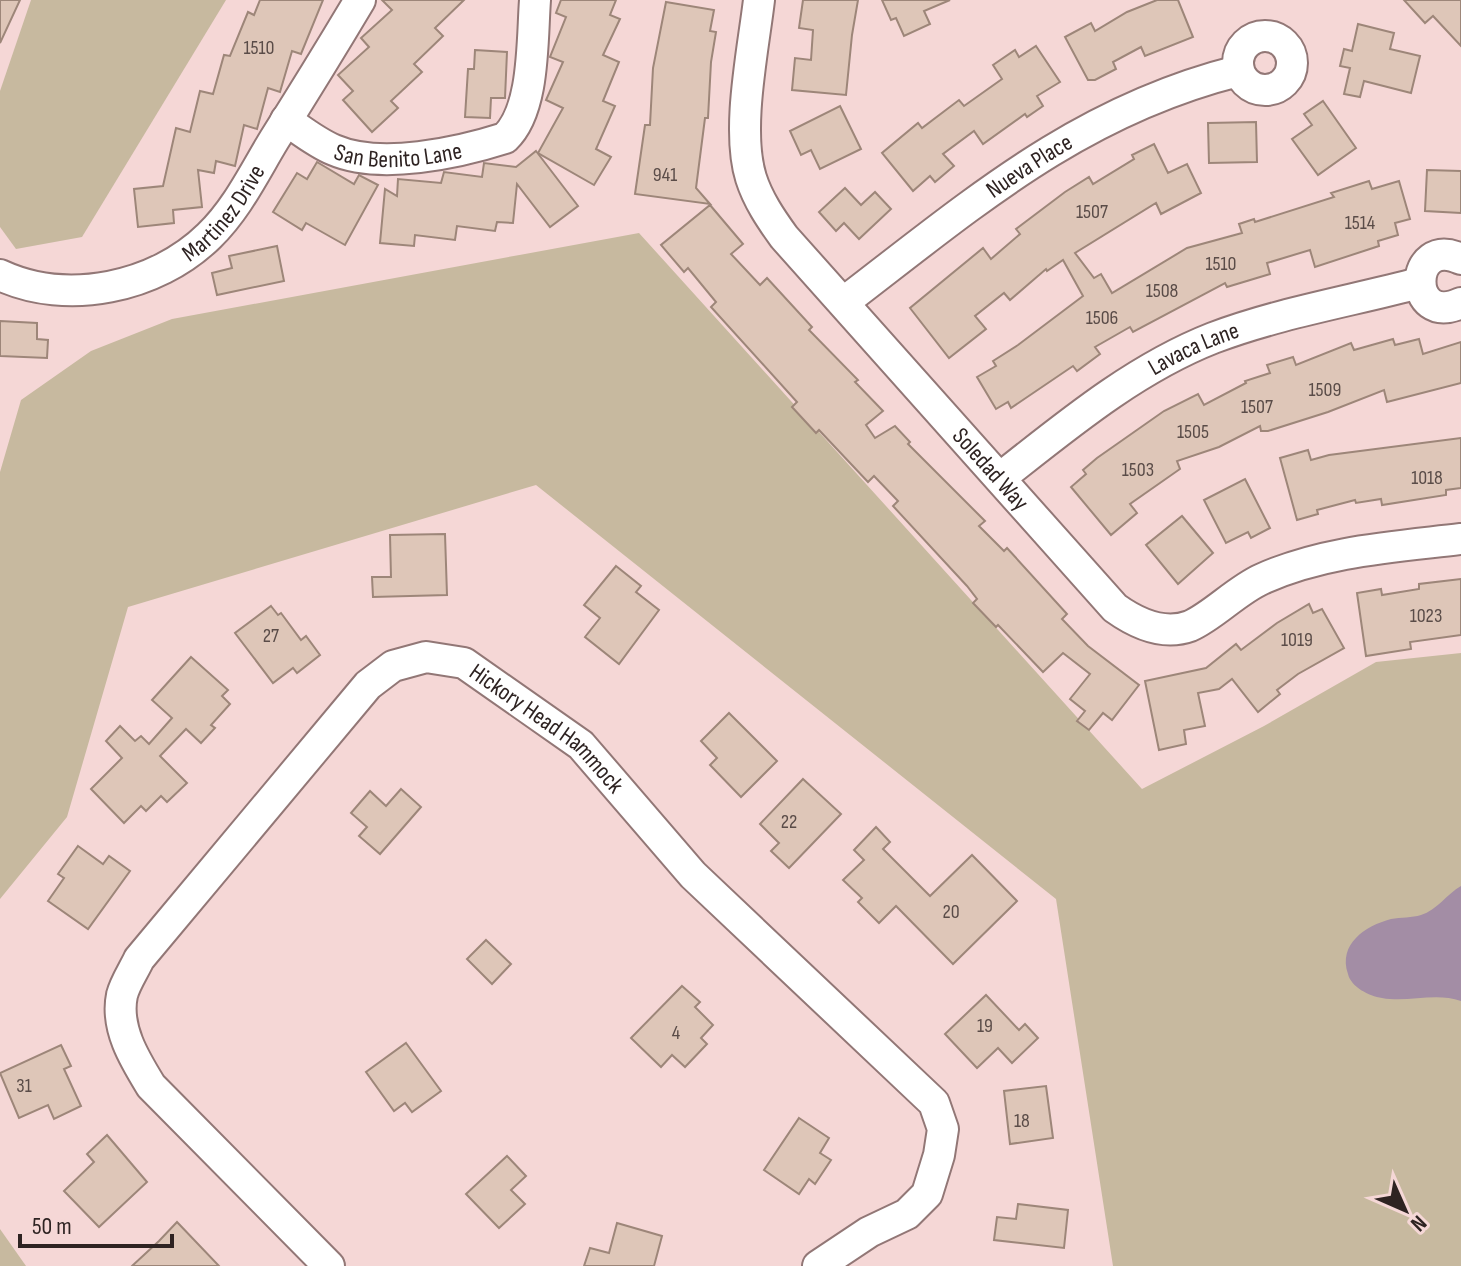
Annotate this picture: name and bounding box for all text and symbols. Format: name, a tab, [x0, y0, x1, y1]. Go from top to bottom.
house number: 1510	[244, 36, 274, 60]
street label: Nueva Place	[981, 128, 1078, 205]
street label: San Benito Lane	[330, 136, 465, 174]
street label: Martinez Drive	[176, 160, 271, 268]
house number: 941	[653, 163, 677, 187]
house number: 1507	[1076, 200, 1108, 224]
house number: 1514	[1345, 211, 1375, 235]
house number: 1510	[1206, 252, 1236, 276]
house number: 1508	[1146, 279, 1178, 303]
house number: 1506	[1086, 306, 1118, 330]
street label: Lavaca Lane	[1143, 316, 1243, 382]
house number: 1509	[1309, 378, 1341, 402]
house number: 1507	[1241, 395, 1273, 419]
house number: 1505	[1177, 420, 1209, 444]
street label: Soledad Way	[946, 422, 1035, 516]
house number: 1503	[1122, 458, 1154, 482]
house number: 1018	[1411, 466, 1443, 490]
house number: 1023	[1410, 604, 1442, 628]
house number: 27	[263, 624, 279, 648]
house number: 1019	[1281, 628, 1313, 652]
street label: Hickory Head Hammock	[464, 657, 630, 799]
house number: 22	[781, 810, 797, 834]
house number: 20	[942, 900, 960, 924]
house number: 19	[977, 1014, 993, 1038]
house number: 4	[672, 1021, 680, 1045]
house number: 31	[16, 1074, 32, 1098]
house number: 18	[1014, 1109, 1030, 1133]
north arrow	[1365, 1170, 1445, 1250]
scale bar	[20, 1198, 172, 1248]
text: N	[1404, 1209, 1432, 1237]
text: 50 m	[32, 1212, 72, 1241]

